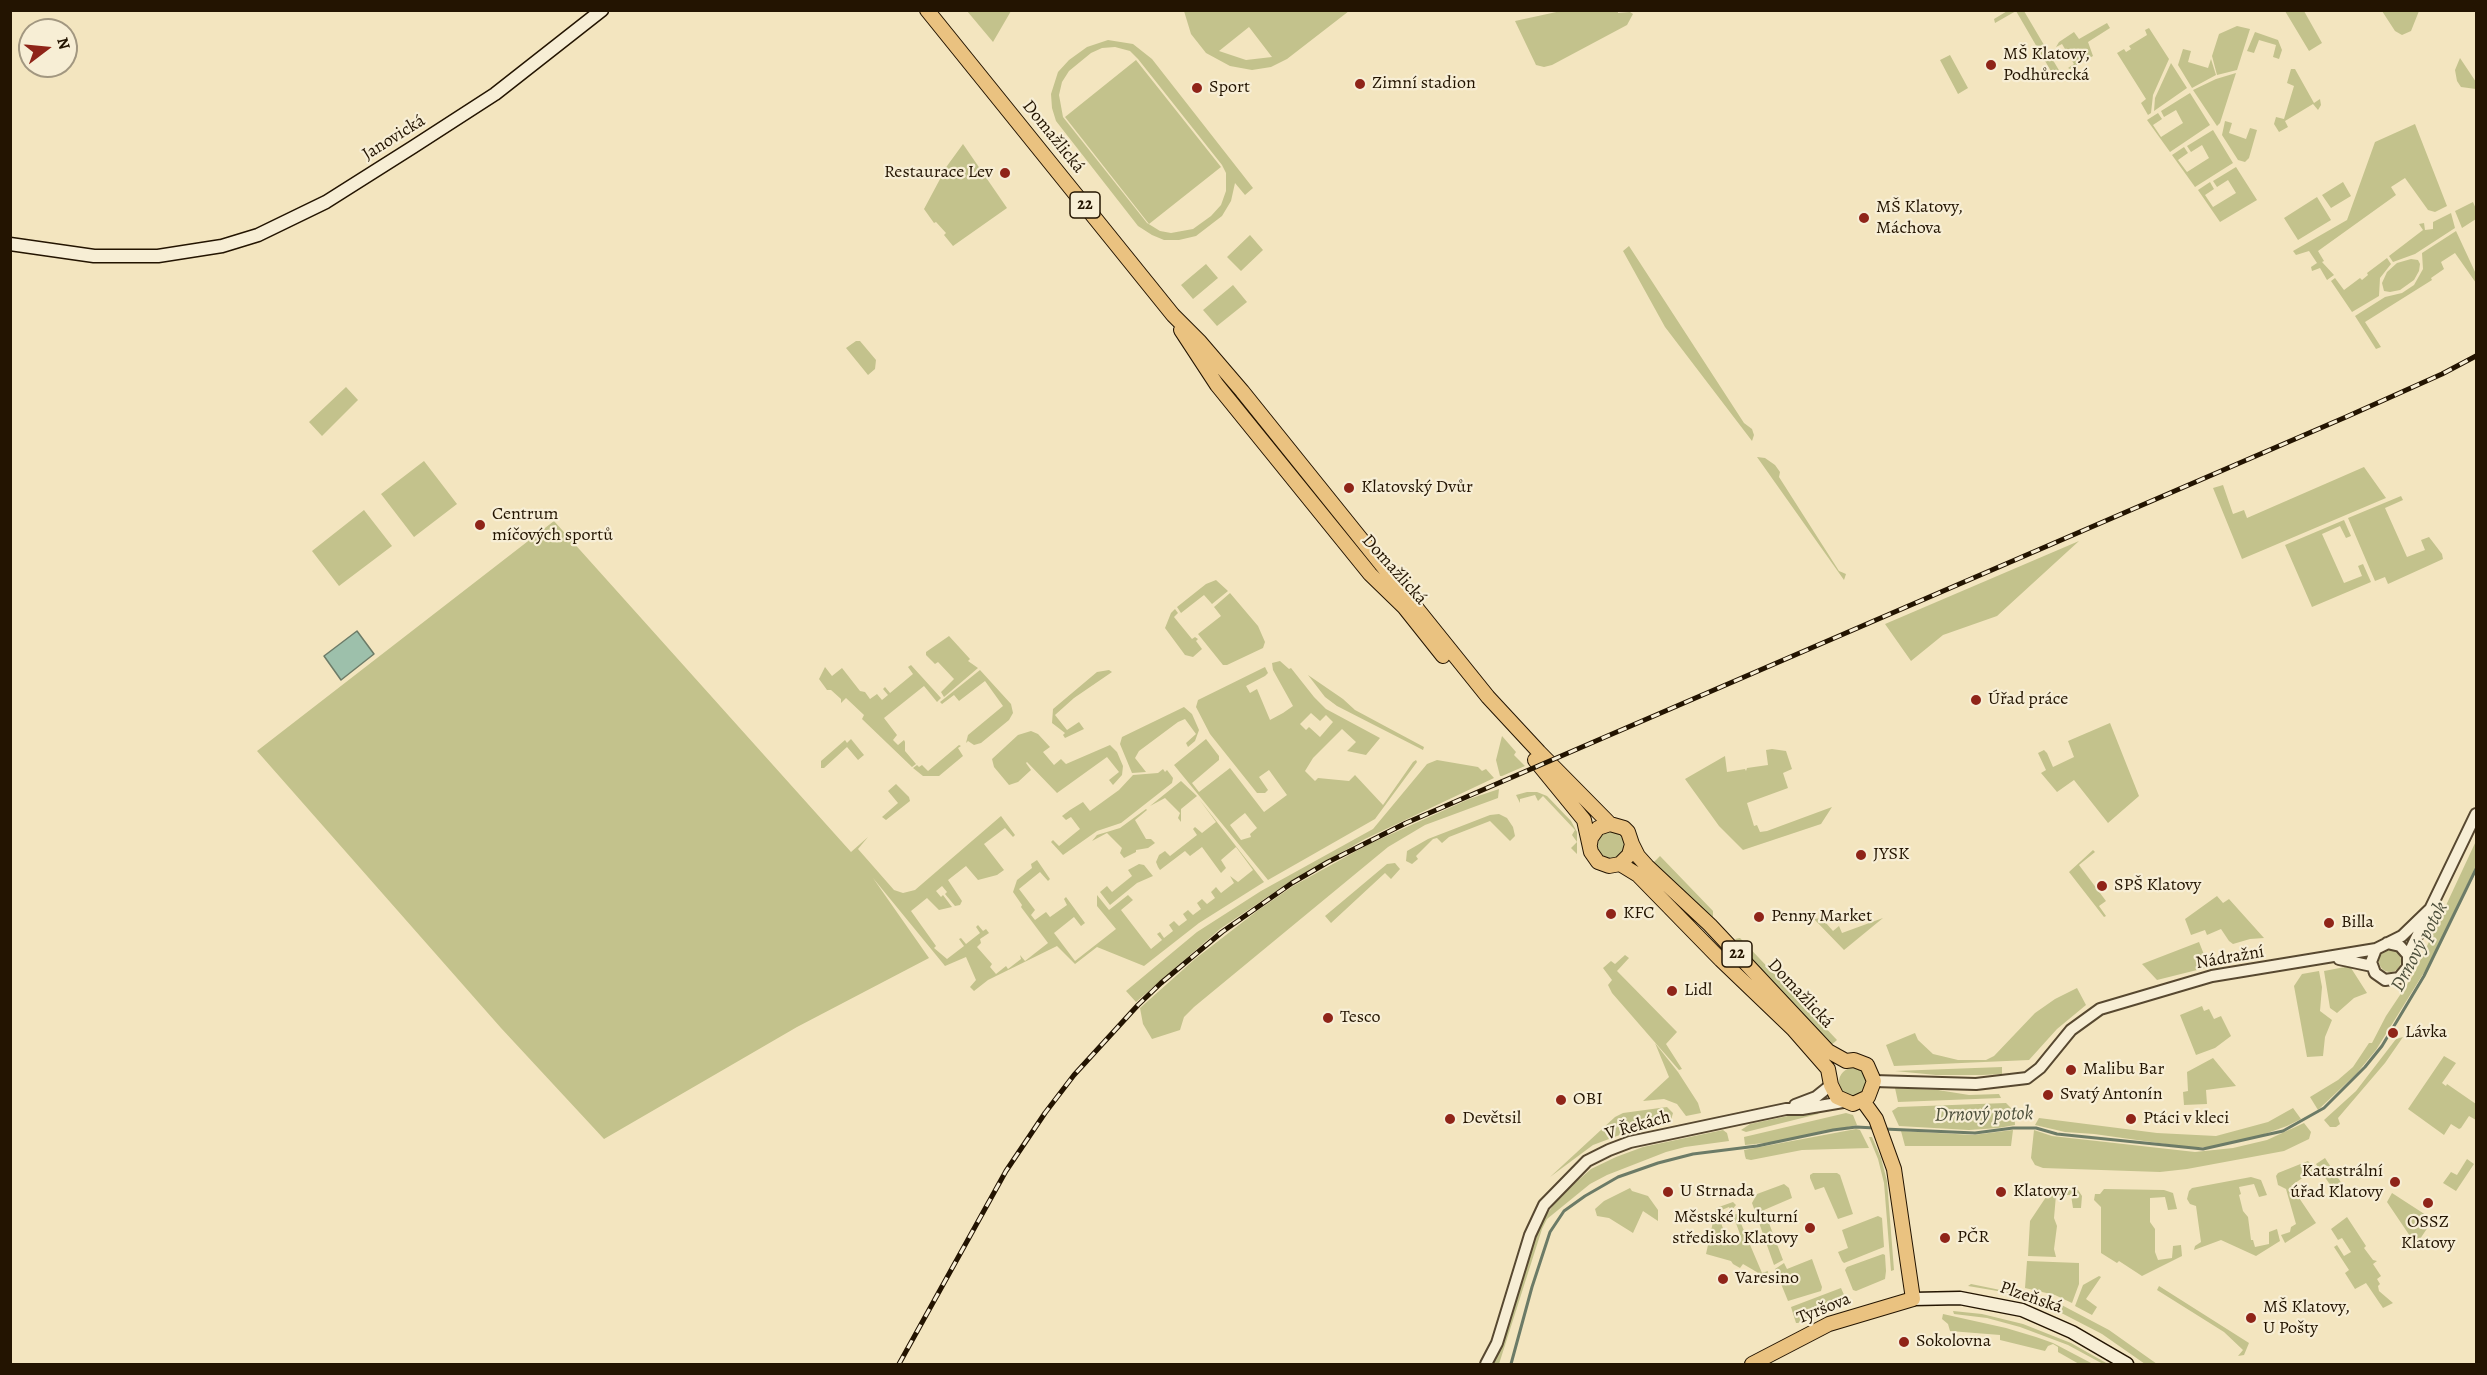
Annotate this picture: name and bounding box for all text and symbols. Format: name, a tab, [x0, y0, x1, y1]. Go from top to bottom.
north arrow	[18, 18, 78, 78]
text: N	[51, 35, 76, 52]
place label: MŠ Klatovy, Podhůrecká	[2003, 44, 2090, 86]
marker: MŠ Klatovy, Podhůrecká	[1984, 58, 1998, 72]
place label: Zimní stadion	[1372, 73, 1476, 95]
place label: Sport	[1209, 77, 1250, 99]
marker: Zimní stadion	[1353, 77, 1367, 91]
marker: Sport	[1190, 81, 1204, 95]
street label: Domažlická	[1017, 96, 1089, 178]
street label: Janovická	[359, 110, 429, 166]
place label: Restaurace Lev	[884, 162, 993, 184]
marker: Restaurace Lev	[998, 166, 1012, 180]
road number: 22	[1070, 192, 1100, 218]
place label: MŠ Klatovy, Máchova	[1876, 197, 1963, 240]
marker: MŠ Klatovy, Máchova	[1857, 211, 1871, 225]
place label: Klatovský Dvůr	[1361, 477, 1473, 499]
marker: Klatovský Dvůr	[1342, 481, 1356, 495]
place label: Centrum míčových sportů	[492, 504, 613, 546]
marker: Centrum míčových sportů	[473, 518, 487, 532]
street label: Domažlická	[1357, 530, 1431, 610]
place label: Úřad práce	[1988, 689, 2068, 711]
marker: Úřad práce	[1969, 693, 1983, 707]
place label: JYSK	[1873, 844, 1909, 866]
marker: JYSK	[1854, 848, 1868, 862]
place label: SPŠ Klatovy	[2114, 875, 2201, 897]
marker: SPŠ Klatovy	[2095, 879, 2109, 893]
water label: Drnový potok	[2386, 898, 2454, 996]
place label: KFC	[1623, 903, 1655, 925]
place label: Penny Market	[1771, 906, 1872, 928]
marker: KFC	[1604, 907, 1618, 921]
marker: Penny Market	[1752, 910, 1766, 924]
place label: Billa	[2341, 912, 2374, 934]
marker: Billa	[2322, 916, 2336, 930]
road number: 22	[1722, 941, 1752, 967]
street label: Nádražní	[2194, 941, 2266, 975]
street label: Domažlická	[1762, 955, 1838, 1033]
place label: Lidl	[1684, 980, 1712, 1002]
marker: Lidl	[1665, 984, 1679, 998]
place label: Tesco	[1340, 1007, 1380, 1029]
marker: Tesco	[1321, 1011, 1335, 1025]
place label: Lávka	[2405, 1022, 2447, 1044]
marker: Lávka	[2386, 1026, 2400, 1040]
place label: Malibu Bar	[2083, 1059, 2164, 1081]
marker: Malibu Bar	[2064, 1063, 2078, 1077]
place label: Svatý Antonín	[2060, 1084, 2163, 1106]
marker: Svatý Antonín	[2041, 1088, 2055, 1102]
place label: OBI	[1573, 1089, 1603, 1111]
marker: OBI	[1554, 1093, 1568, 1107]
water label: Drnový potok	[1934, 1102, 2034, 1128]
street label: V Řekách	[1603, 1106, 1673, 1146]
place label: Devětsil	[1462, 1108, 1521, 1130]
place label: Ptáci v kleci	[2143, 1108, 2229, 1130]
marker: Devětsil	[1443, 1112, 1457, 1126]
marker: Ptáci v kleci	[2124, 1112, 2138, 1126]
place label: Katastrální úřad Klatovy	[2290, 1161, 2383, 1204]
marker: Katastrální úřad Klatovy	[2388, 1175, 2402, 1189]
place label: U Strnada	[1680, 1181, 1755, 1203]
place label: Klatovy 1	[2013, 1181, 2077, 1203]
marker: U Strnada	[1661, 1185, 1675, 1199]
marker: Klatovy 1	[1994, 1185, 2008, 1199]
marker: OSSZ Klatovy	[2421, 1196, 2435, 1210]
place label: Městské kulturní středisko Klatovy	[1672, 1207, 1798, 1250]
place label: OSSZ Klatovy	[2401, 1212, 2455, 1254]
marker: Městské kulturní středisko Klatovy	[1803, 1221, 1817, 1235]
place label: PČR	[1957, 1227, 1989, 1249]
marker: PČR	[1938, 1231, 1952, 1245]
place label: Varesino	[1735, 1268, 1799, 1290]
marker: Varesino	[1716, 1272, 1730, 1286]
street label: Plzeňská	[1997, 1277, 2065, 1319]
street label: Tyršova	[1794, 1289, 1854, 1329]
place label: MŠ Klatovy, U Pošty	[2263, 1297, 2350, 1340]
marker: MŠ Klatovy, U Pošty	[2244, 1311, 2258, 1325]
place label: Sokolovna	[1916, 1331, 1991, 1353]
marker: Sokolovna	[1897, 1335, 1911, 1349]

